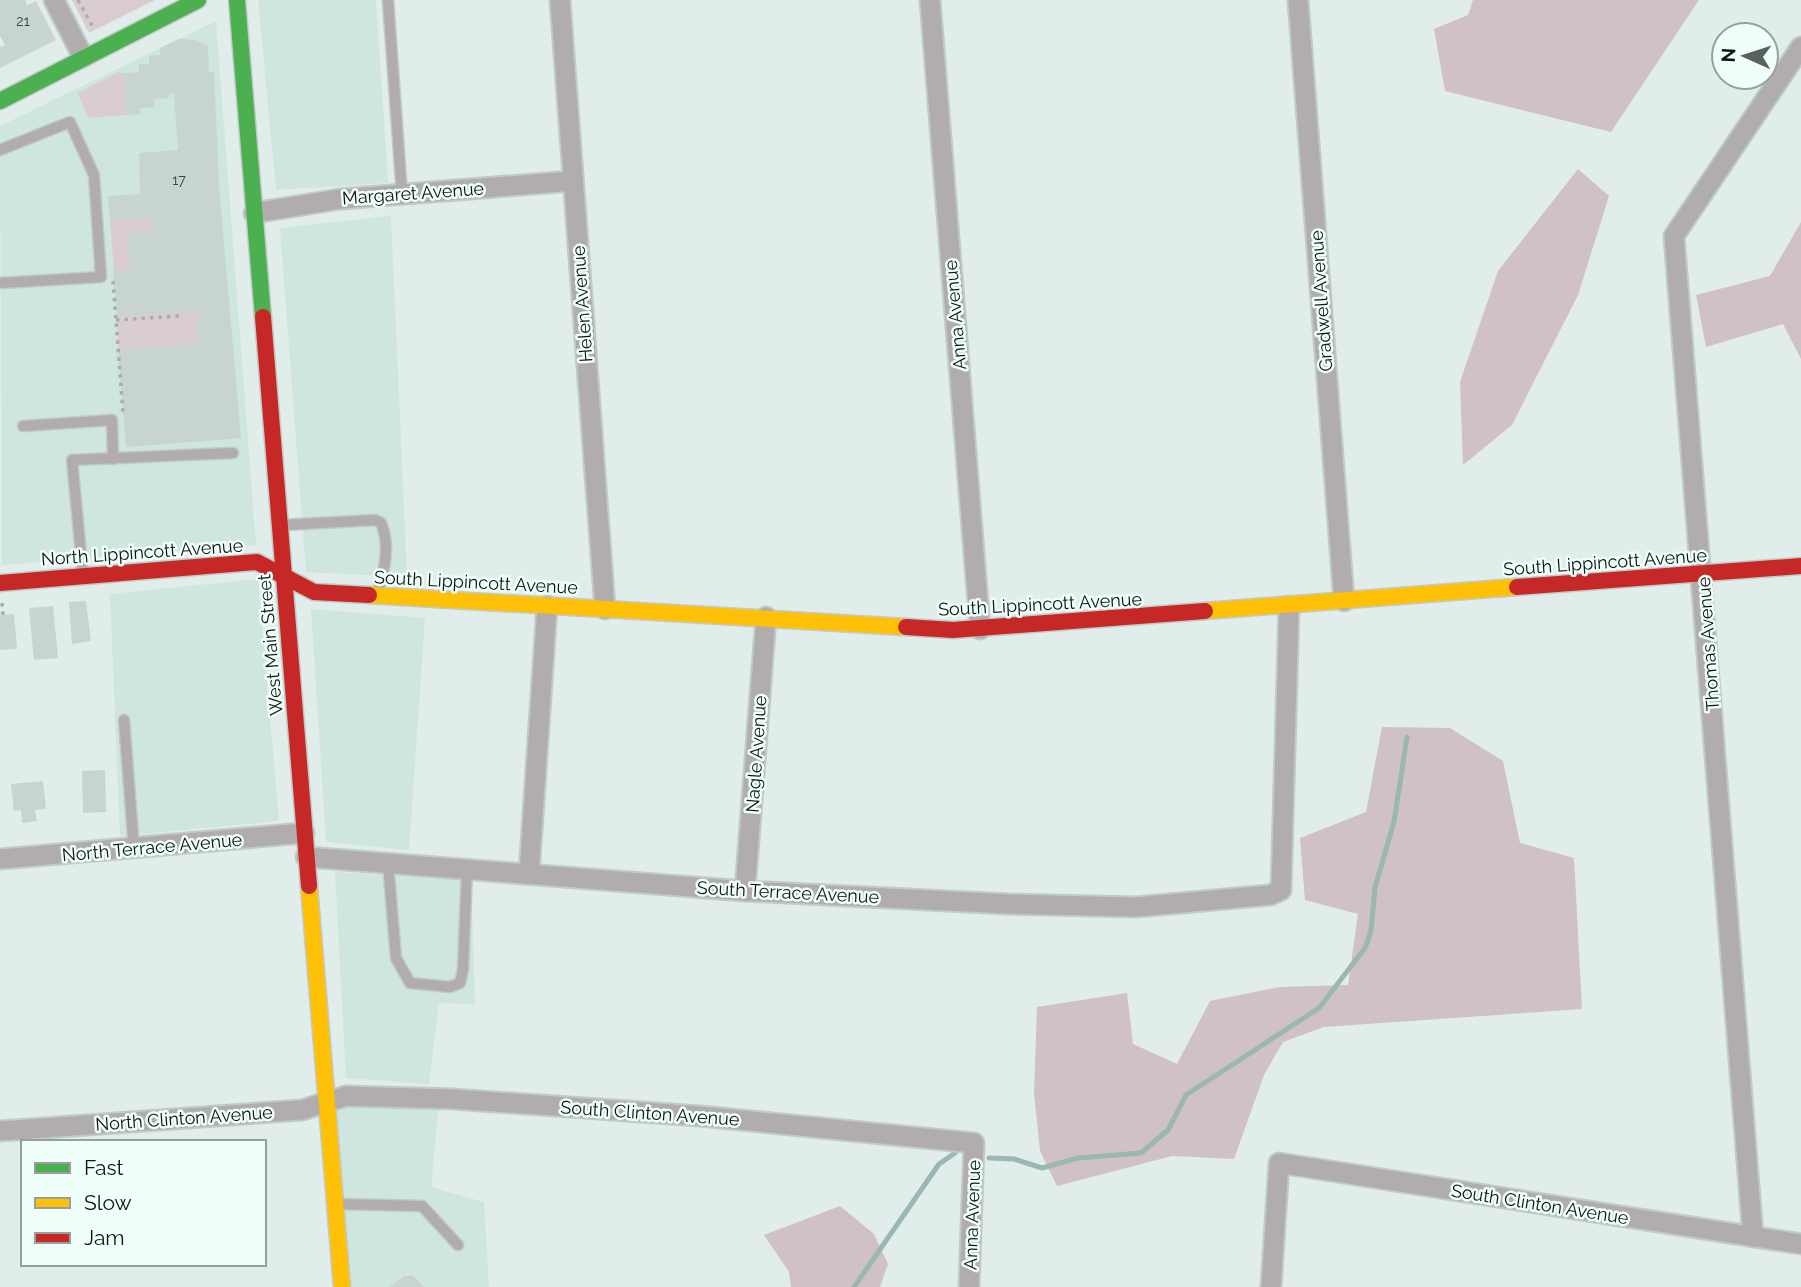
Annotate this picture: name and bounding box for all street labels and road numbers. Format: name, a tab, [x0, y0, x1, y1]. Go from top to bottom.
street label: Margaret Avenue	[341, 178, 485, 208]
street label: Gradwell Avenue	[1306, 229, 1336, 372]
street label: Helen Avenue	[567, 245, 597, 363]
street label: Anna Avenue	[940, 259, 970, 371]
street label: North Lippincott Avenue	[40, 534, 244, 570]
street label: South Lippincott Avenue	[1502, 544, 1708, 580]
street label: South Lippincott Avenue	[374, 566, 579, 598]
street label: West Main Street	[253, 573, 287, 717]
street label: Thomas Avenue	[1693, 576, 1723, 712]
street label: South Lippincott Avenue	[938, 588, 1143, 620]
street label: Nagle Avenue	[741, 694, 771, 813]
street label: North Terrace Avenue	[61, 829, 243, 865]
street label: South Terrace Avenue	[696, 877, 880, 907]
street label: South Clinton Avenue	[560, 1096, 741, 1130]
street label: North Clinton Avenue	[95, 1101, 274, 1135]
street label: Anna Avenue	[960, 1159, 984, 1270]
street label: South Clinton Avenue	[1450, 1180, 1631, 1228]

